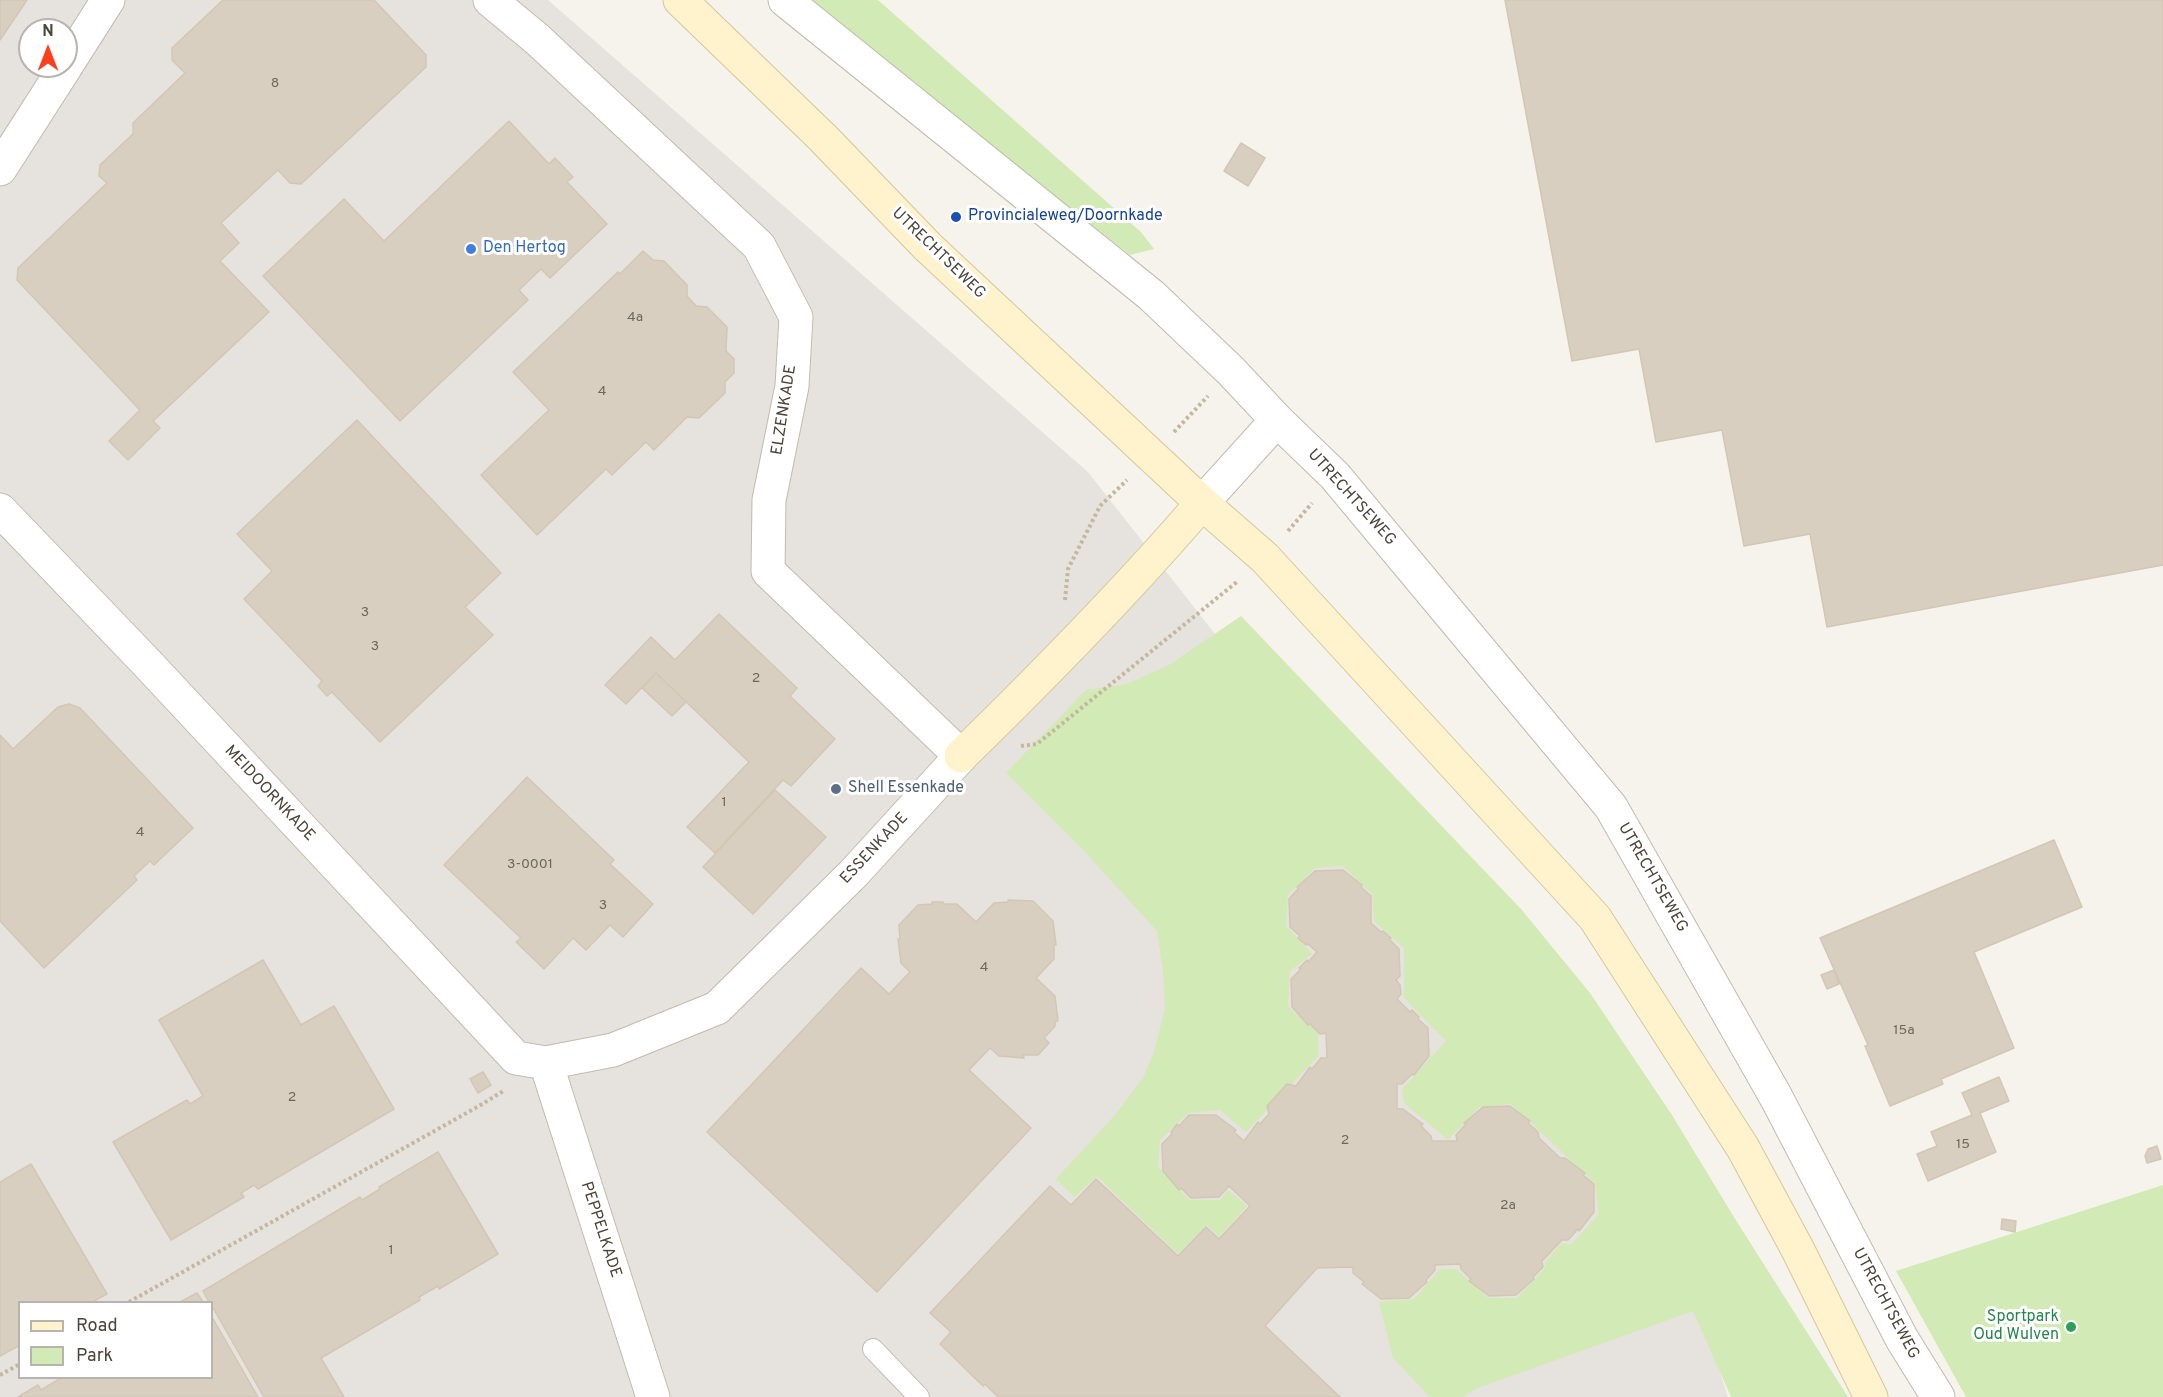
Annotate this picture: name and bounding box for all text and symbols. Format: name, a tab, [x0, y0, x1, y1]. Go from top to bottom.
north arrow	[18, 18, 78, 78]
text: N	[42, 22, 54, 42]
house number: 8	[271, 76, 279, 92]
street label: UTRECHTSEWEG	[887, 204, 989, 304]
place label: Provincialeweg/Doornkade	[968, 207, 1163, 227]
marker: Provincialeweg/Doornkade	[949, 210, 963, 224]
place label: Den Hertog	[483, 239, 566, 259]
marker: Den Hertog	[464, 242, 478, 256]
house number: 4a	[627, 310, 643, 326]
street label: ELZENKADE	[768, 363, 802, 457]
house number: 4	[598, 384, 606, 400]
street label: UTRECHTSEWEG	[1303, 446, 1399, 550]
house number: 3	[361, 605, 369, 621]
house number: 3	[371, 639, 379, 655]
house number: 2	[752, 671, 760, 687]
street label: MEIDOORNKADE	[220, 742, 318, 846]
place label: Shell Essenkade	[848, 779, 964, 799]
marker: Shell Essenkade	[829, 782, 843, 796]
house number: 1	[721, 795, 727, 811]
street label: ESSENKADE	[837, 809, 913, 889]
street label: UTRECHTSEWEG	[1613, 820, 1691, 936]
house number: 4	[136, 825, 144, 841]
house number: 3-0001	[507, 857, 553, 873]
house number: 3	[599, 898, 607, 914]
house number: 4	[980, 960, 988, 976]
house number: 15a	[1893, 1023, 1915, 1039]
house number: 2	[288, 1090, 296, 1106]
house number: 2	[1341, 1133, 1349, 1149]
house number: 15	[1956, 1137, 1970, 1153]
street label: PEPPELKADE	[575, 1180, 625, 1280]
house number: 2a	[1500, 1198, 1516, 1214]
house number: 1	[388, 1243, 394, 1259]
street label: UTRECHTSEWEG	[1848, 1245, 1922, 1363]
legend	[18, 1301, 213, 1379]
place label: Sportpark Oud Wulven	[1973, 1308, 2059, 1346]
text: Road	[76, 1315, 118, 1338]
marker: Sportpark Oud Wulven	[2064, 1320, 2078, 1334]
text: Park	[76, 1345, 113, 1368]

